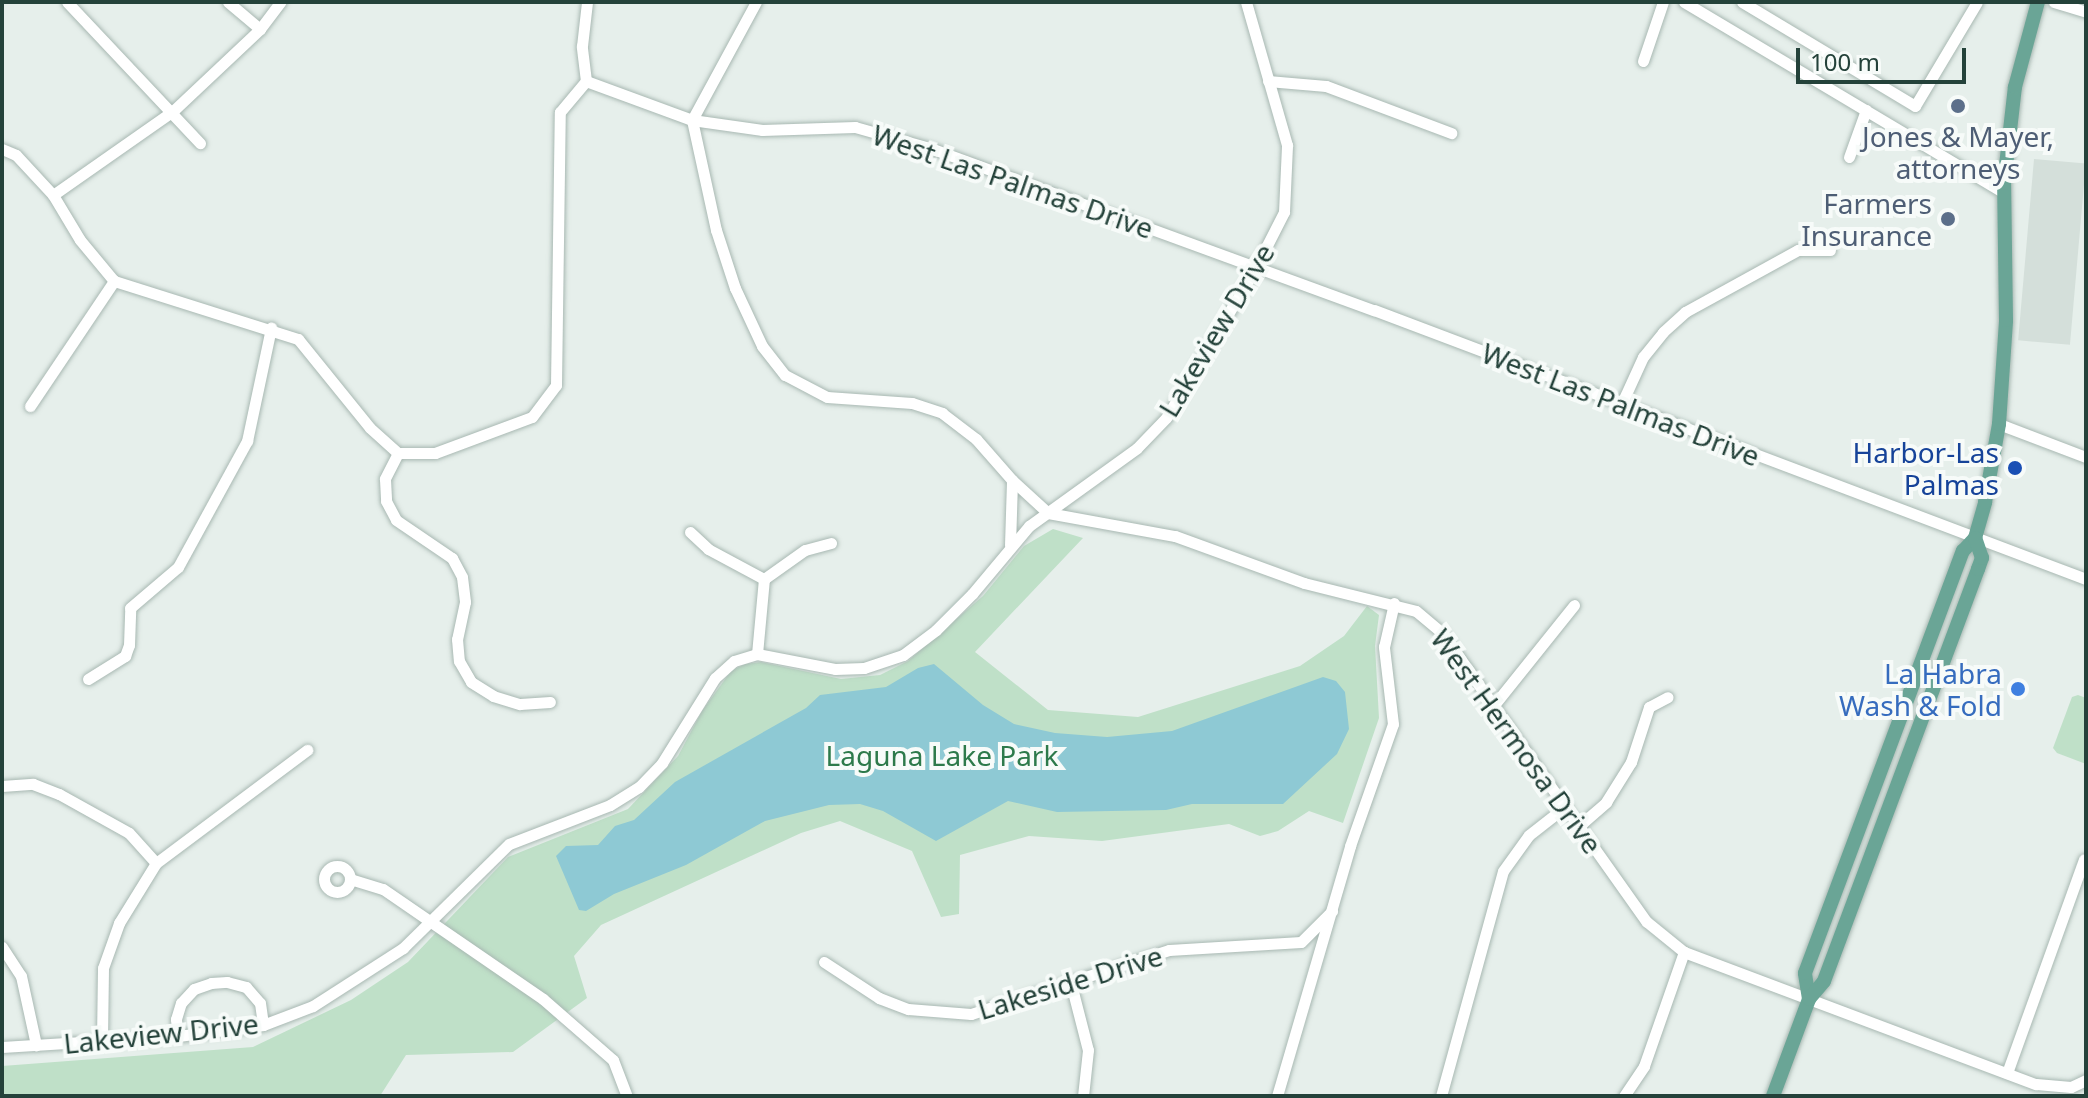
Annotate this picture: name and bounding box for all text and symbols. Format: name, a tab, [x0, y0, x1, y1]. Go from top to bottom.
scale bar	[1800, 32, 1970, 82]
text: 100 m	[1810, 45, 1880, 78]
marker: Jones & Mayer, attorneys	[1949, 97, 1967, 115]
street label: West Las Palmas Drive	[868, 117, 1158, 245]
place label: Jones & Mayer, attorneys	[1862, 119, 2054, 185]
place label: Farmers Insurance	[1801, 186, 1932, 252]
marker: Farmers Insurance	[1939, 210, 1957, 228]
street label: Lakeview Drive	[1151, 237, 1281, 423]
street label: West Las Palmas Drive	[1477, 335, 1765, 473]
place label: Harbor-Las Palmas	[1852, 435, 1999, 501]
marker: Harbor-Las Palmas	[2006, 459, 2024, 477]
street label: West Hermosa Drive	[1424, 622, 1610, 860]
place label: La Habra Wash & Fold	[1839, 656, 2002, 722]
marker: La Habra Wash & Fold	[2009, 680, 2027, 698]
park label: Laguna Lake Park	[826, 738, 1058, 772]
street label: Lakeside Drive	[974, 938, 1166, 1026]
street label: Lakeview Drive	[62, 1006, 260, 1060]

